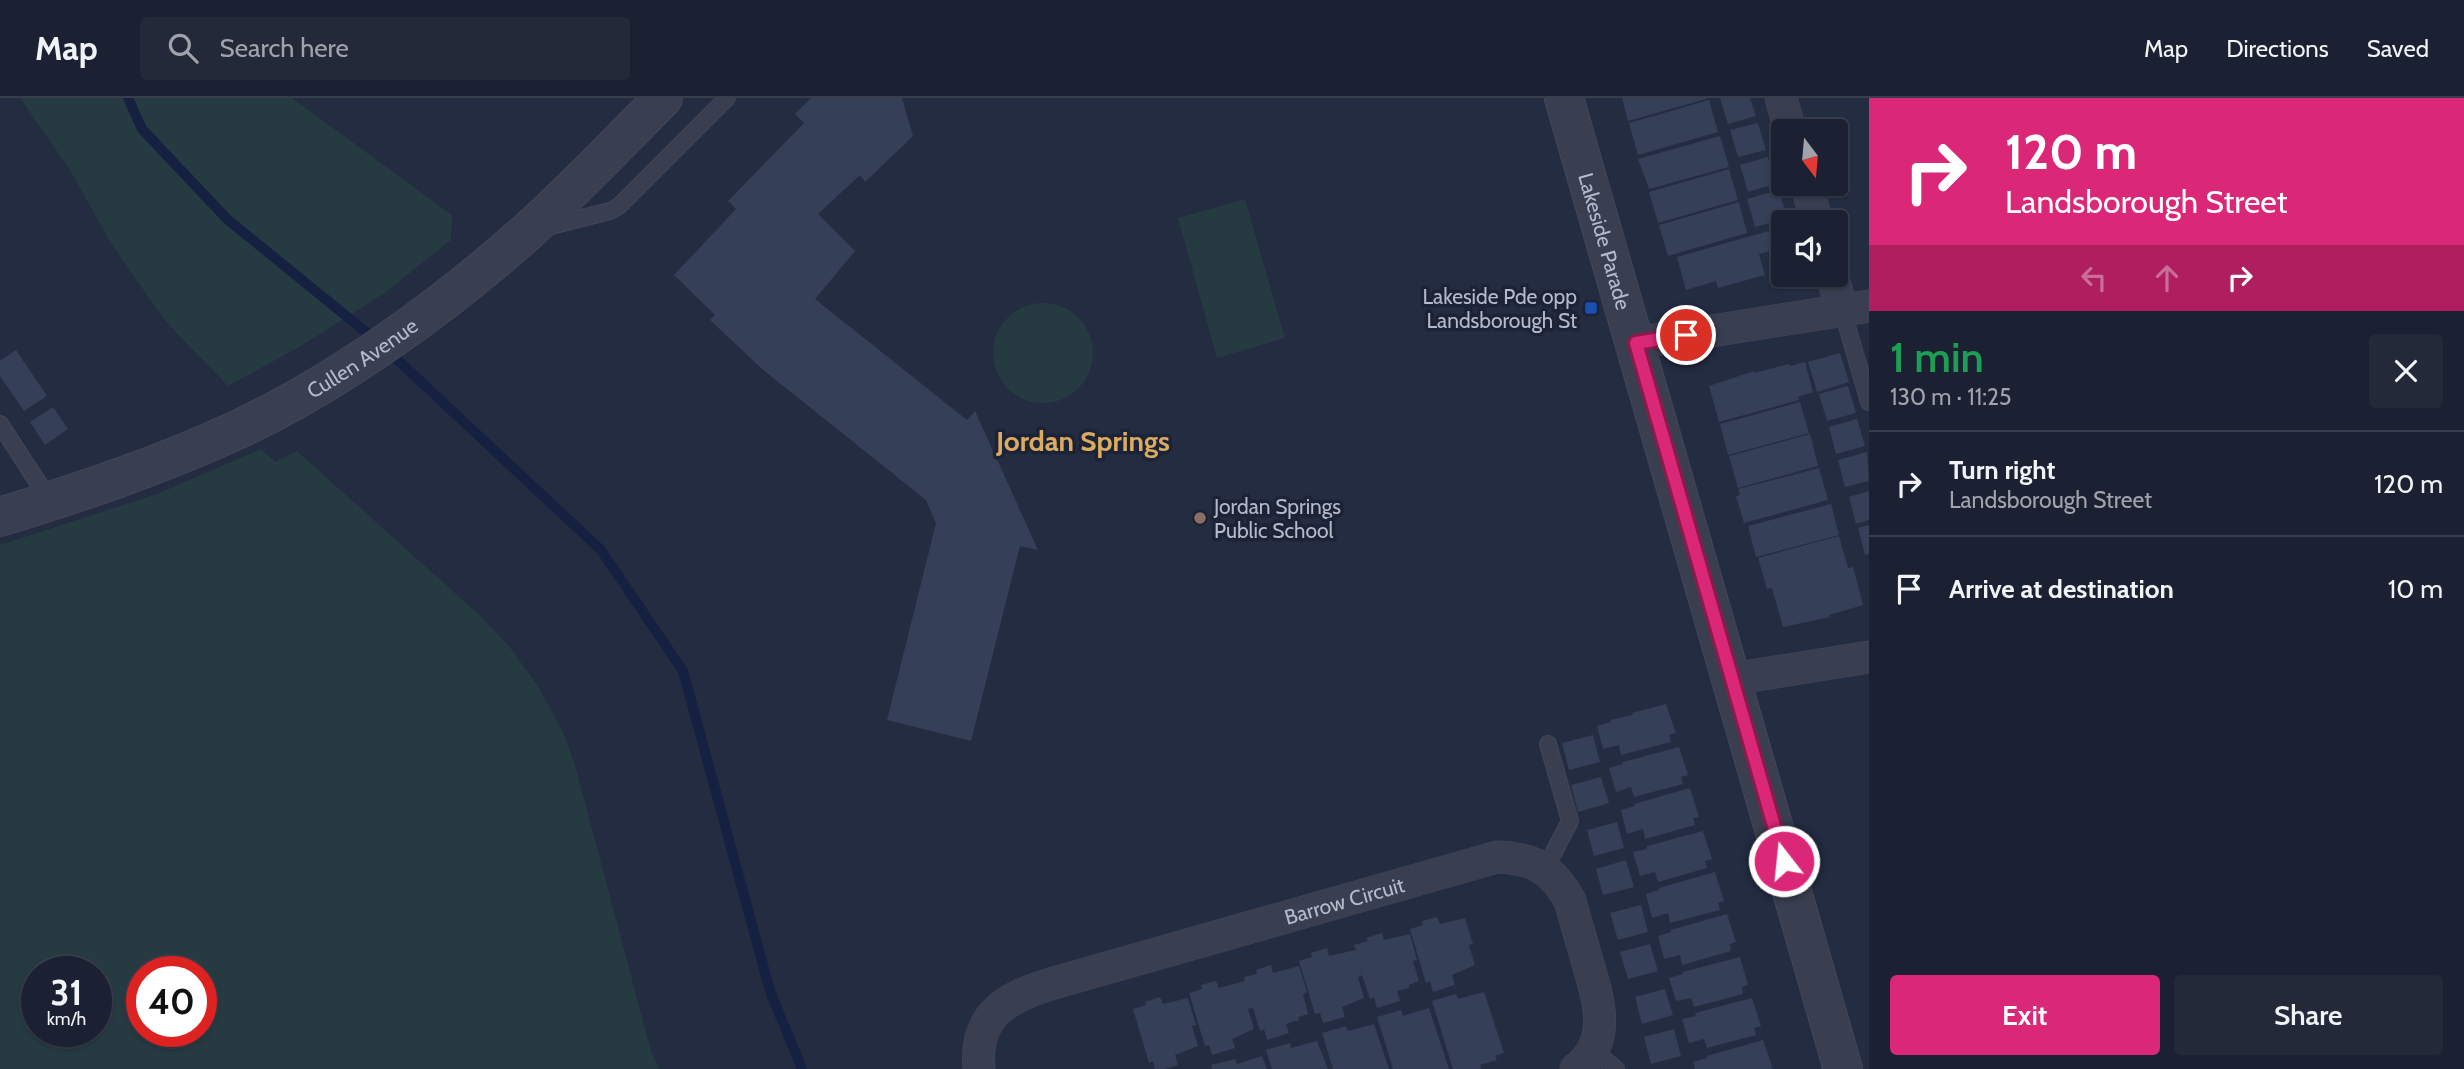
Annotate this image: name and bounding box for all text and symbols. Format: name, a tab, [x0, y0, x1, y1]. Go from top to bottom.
search box	[140, 17, 630, 80]
text: Map	[35, 28, 98, 68]
icon: search	[164, 29, 202, 67]
text: Search here	[220, 32, 349, 64]
text: Map	[2144, 34, 2188, 63]
text: Directions	[2226, 34, 2329, 63]
text: Saved	[2367, 34, 2429, 63]
north arrow	[1771, 119, 1848, 196]
map controls	[1771, 119, 1848, 287]
text: 120 m	[2005, 122, 2137, 181]
icon: right	[1890, 126, 1981, 217]
street label: Lakeside Parade	[1574, 170, 1637, 313]
text: Landsborough Street	[2005, 182, 2287, 221]
button: sound	[1771, 210, 1848, 287]
icon: left	[2075, 259, 2113, 297]
icon: ahead	[2148, 259, 2186, 297]
icon: right	[2221, 259, 2259, 297]
place label: Lakeside Pde opp Landsborough St	[1423, 284, 1577, 333]
marker: Lakeside Pde opp Landsborough St	[1583, 300, 1599, 316]
pin	[1656, 305, 1716, 365]
street label: Cullen Avenue	[302, 312, 422, 403]
icon: arrive	[1667, 316, 1705, 354]
text: 1 min	[1890, 331, 1984, 383]
button: close	[2369, 334, 2443, 408]
text: 130 m · 11:25	[1890, 383, 2011, 411]
district label: Jordan Springs	[995, 424, 1170, 458]
text: Turn right	[1949, 454, 2055, 486]
icon: right	[1890, 465, 1928, 503]
text: 120 m	[2374, 468, 2443, 500]
text: Landsborough Street	[1949, 486, 2152, 514]
place label: Jordan Springs Public School	[1213, 494, 1341, 543]
marker: Jordan Springs Public School	[1192, 510, 1208, 526]
icon: arrive	[1890, 570, 1928, 608]
text: Arrive at destination	[1949, 573, 2174, 605]
text: 10 m	[2388, 573, 2443, 605]
position arrow	[1747, 824, 1821, 898]
street label: Barrow Circuit	[1281, 872, 1407, 929]
speed limit sign: 40	[126, 956, 217, 1047]
text: 31	[51, 971, 82, 1014]
button: Exit	[1890, 975, 2160, 1055]
button: Share	[2174, 975, 2443, 1055]
text: km/h	[47, 1008, 86, 1030]

